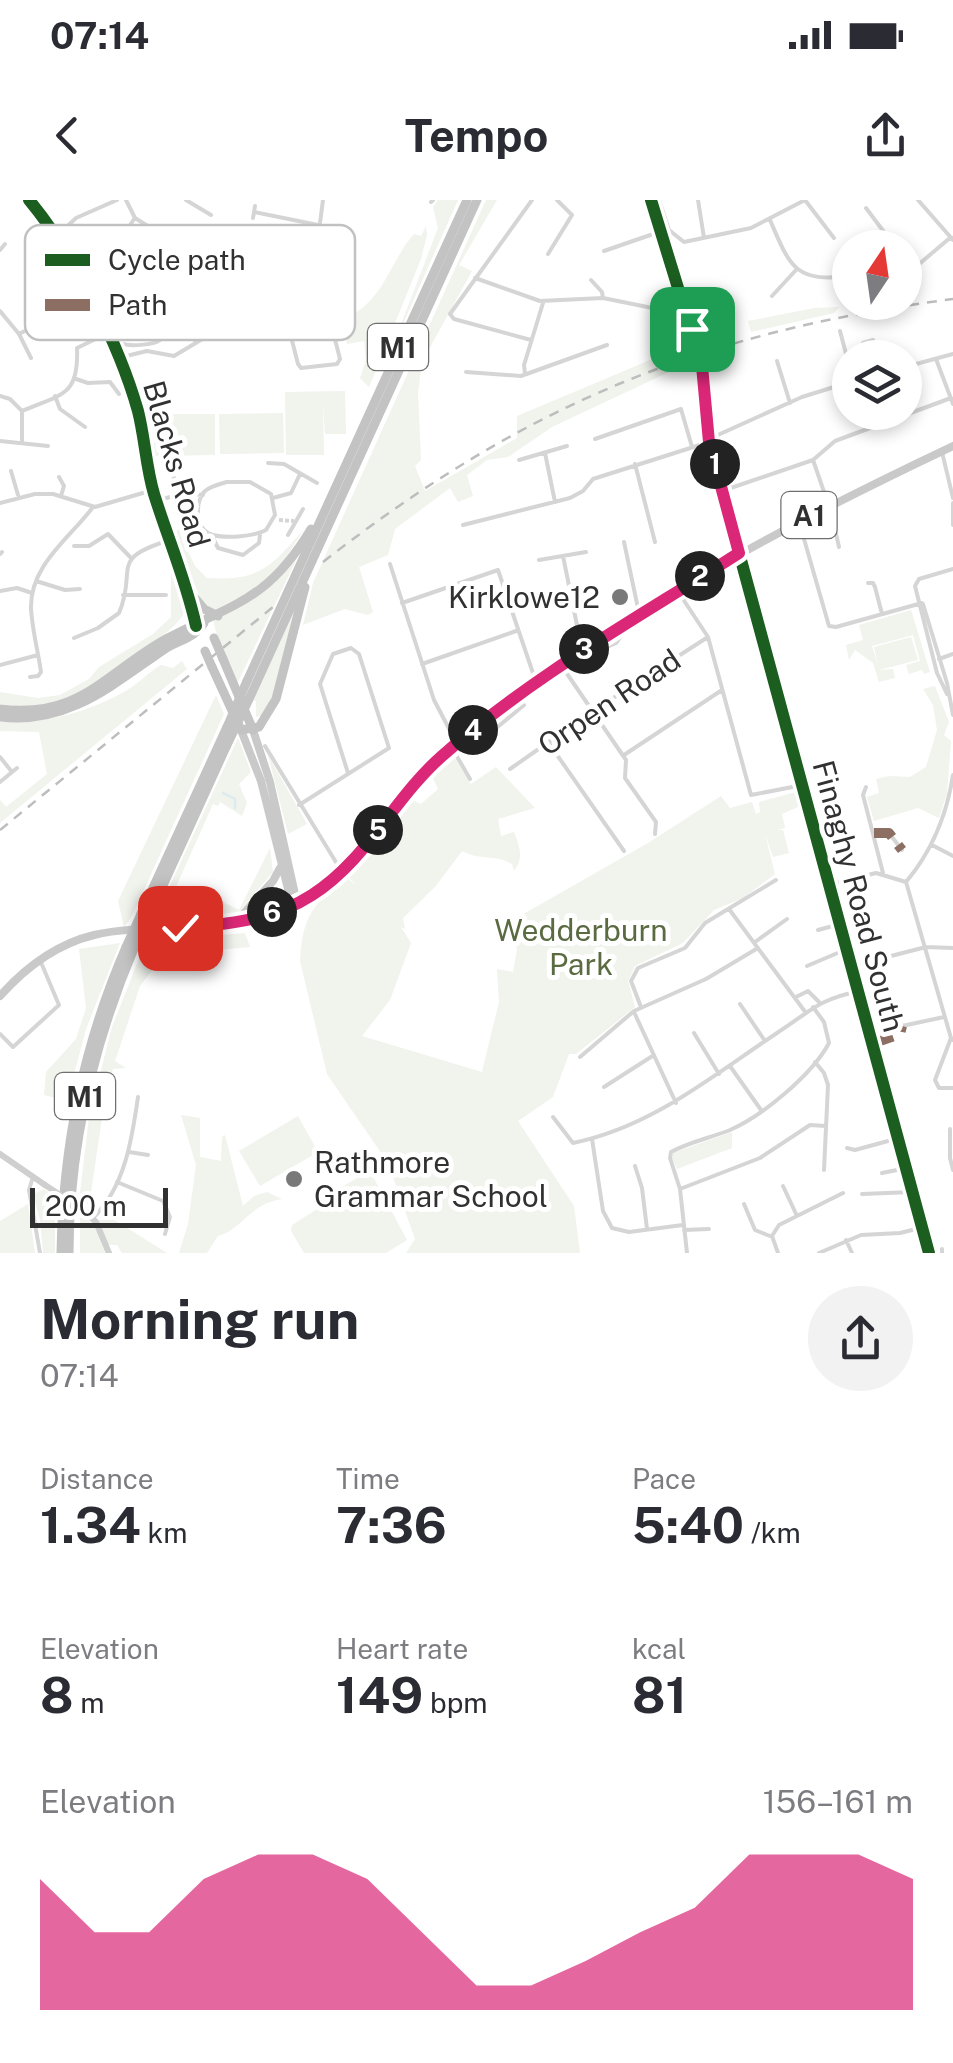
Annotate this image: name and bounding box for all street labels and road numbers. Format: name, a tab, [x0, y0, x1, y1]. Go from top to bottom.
road number: M1	[368, 324, 428, 370]
street label: Blacks Road	[136, 377, 218, 551]
road number: A1	[782, 492, 836, 538]
street label: Orpen Road	[531, 641, 687, 763]
street label: Finaghy Road South	[805, 756, 913, 1036]
road number: M1	[55, 1073, 115, 1119]

